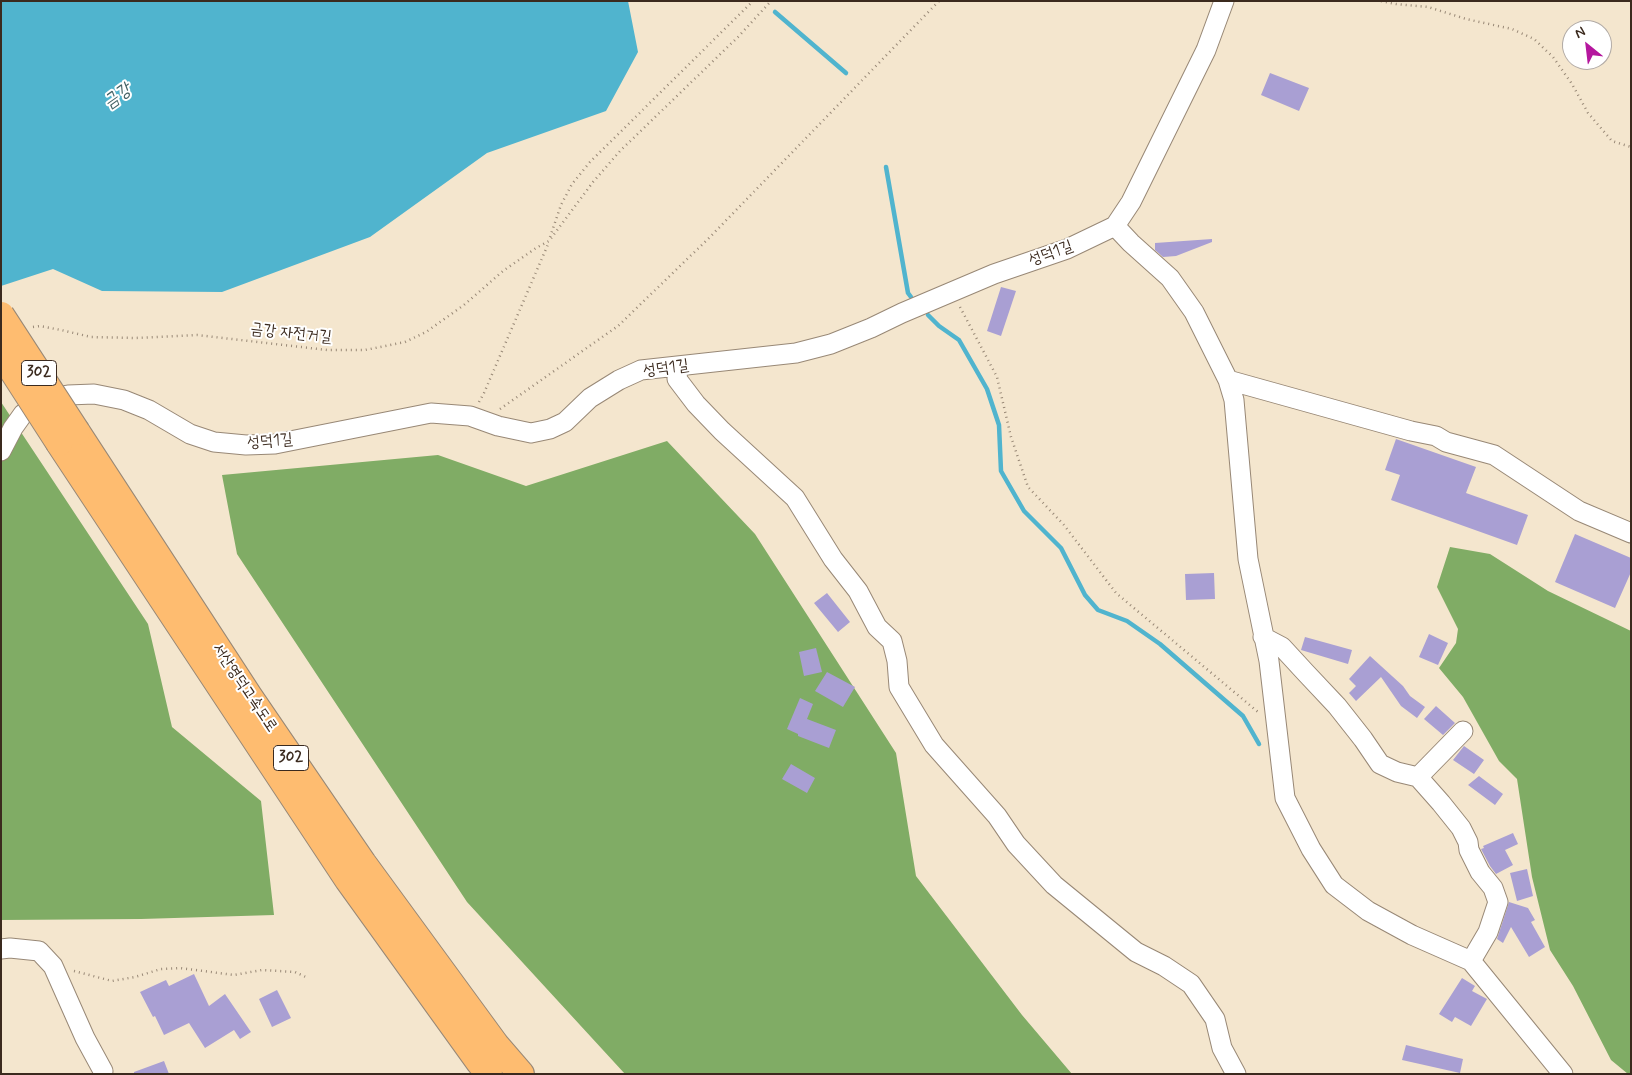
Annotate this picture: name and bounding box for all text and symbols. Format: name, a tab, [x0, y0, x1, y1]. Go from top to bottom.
north arrow	[1562, 20, 1612, 70]
text: N	[1572, 23, 1589, 43]
water label: 금강	[100, 80, 136, 114]
street label: 성덕1길	[1026, 237, 1076, 271]
street label: 금강 자전거길	[249, 320, 333, 348]
street label: 성덕1길	[642, 356, 690, 382]
road number: 302	[22, 360, 56, 386]
street label: 성덕1길	[246, 430, 294, 454]
street label: 서산영덕고속도로	[207, 640, 281, 736]
road number: 302	[274, 746, 308, 770]

